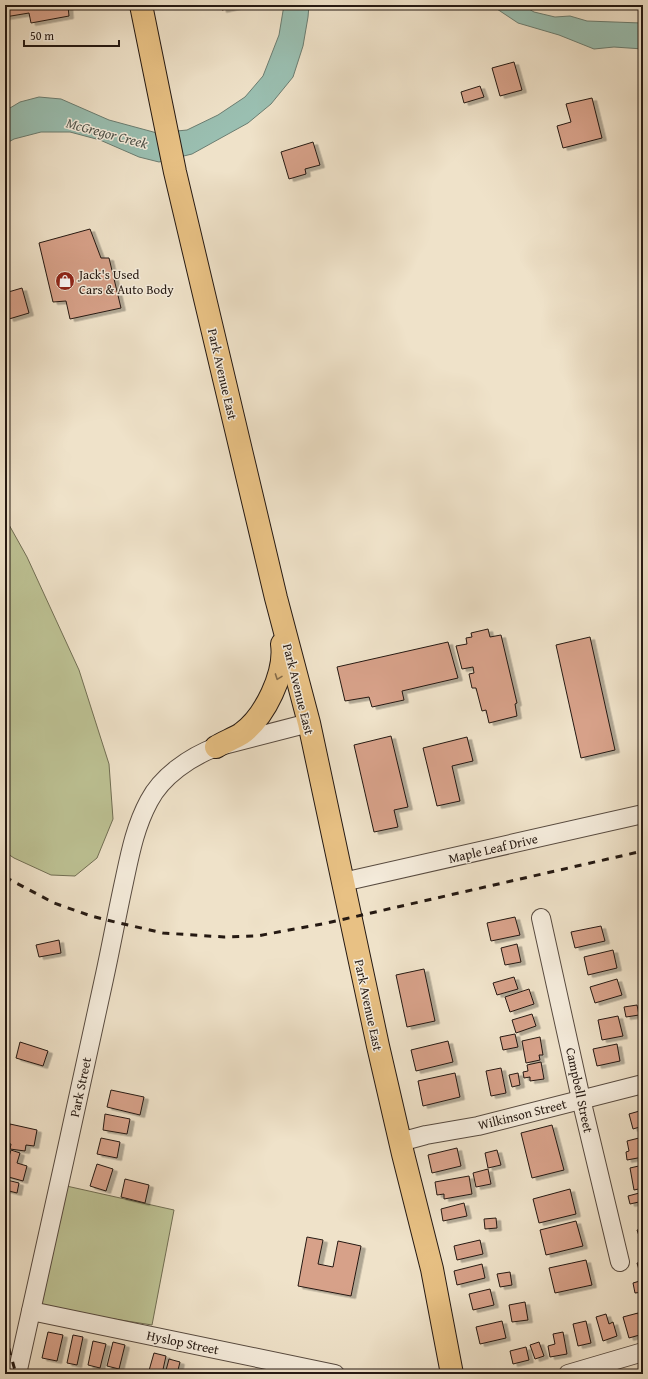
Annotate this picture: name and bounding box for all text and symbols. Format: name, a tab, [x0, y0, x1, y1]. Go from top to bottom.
scale bar	[24, 22, 119, 48]
text: 50 m	[30, 27, 54, 44]
water label: McGregor Creek	[64, 112, 151, 154]
place label: Jack's Used Cars & Auto Body	[77, 265, 174, 299]
shop icon: Jack's Used Cars & Auto Body	[54, 270, 76, 292]
street label: Park Avenue East	[203, 327, 242, 422]
street label: Park Avenue East	[278, 642, 319, 737]
one-way arrow	[275, 674, 283, 681]
street label: Maple Leaf Drive	[447, 829, 540, 868]
street label: Park Avenue East	[350, 958, 388, 1053]
street label: Campbell Street	[561, 1046, 598, 1135]
street label: Park Street	[65, 1055, 96, 1119]
street label: Wilkinson Street	[476, 1094, 569, 1135]
street label: Hyslop Street	[145, 1326, 221, 1359]

